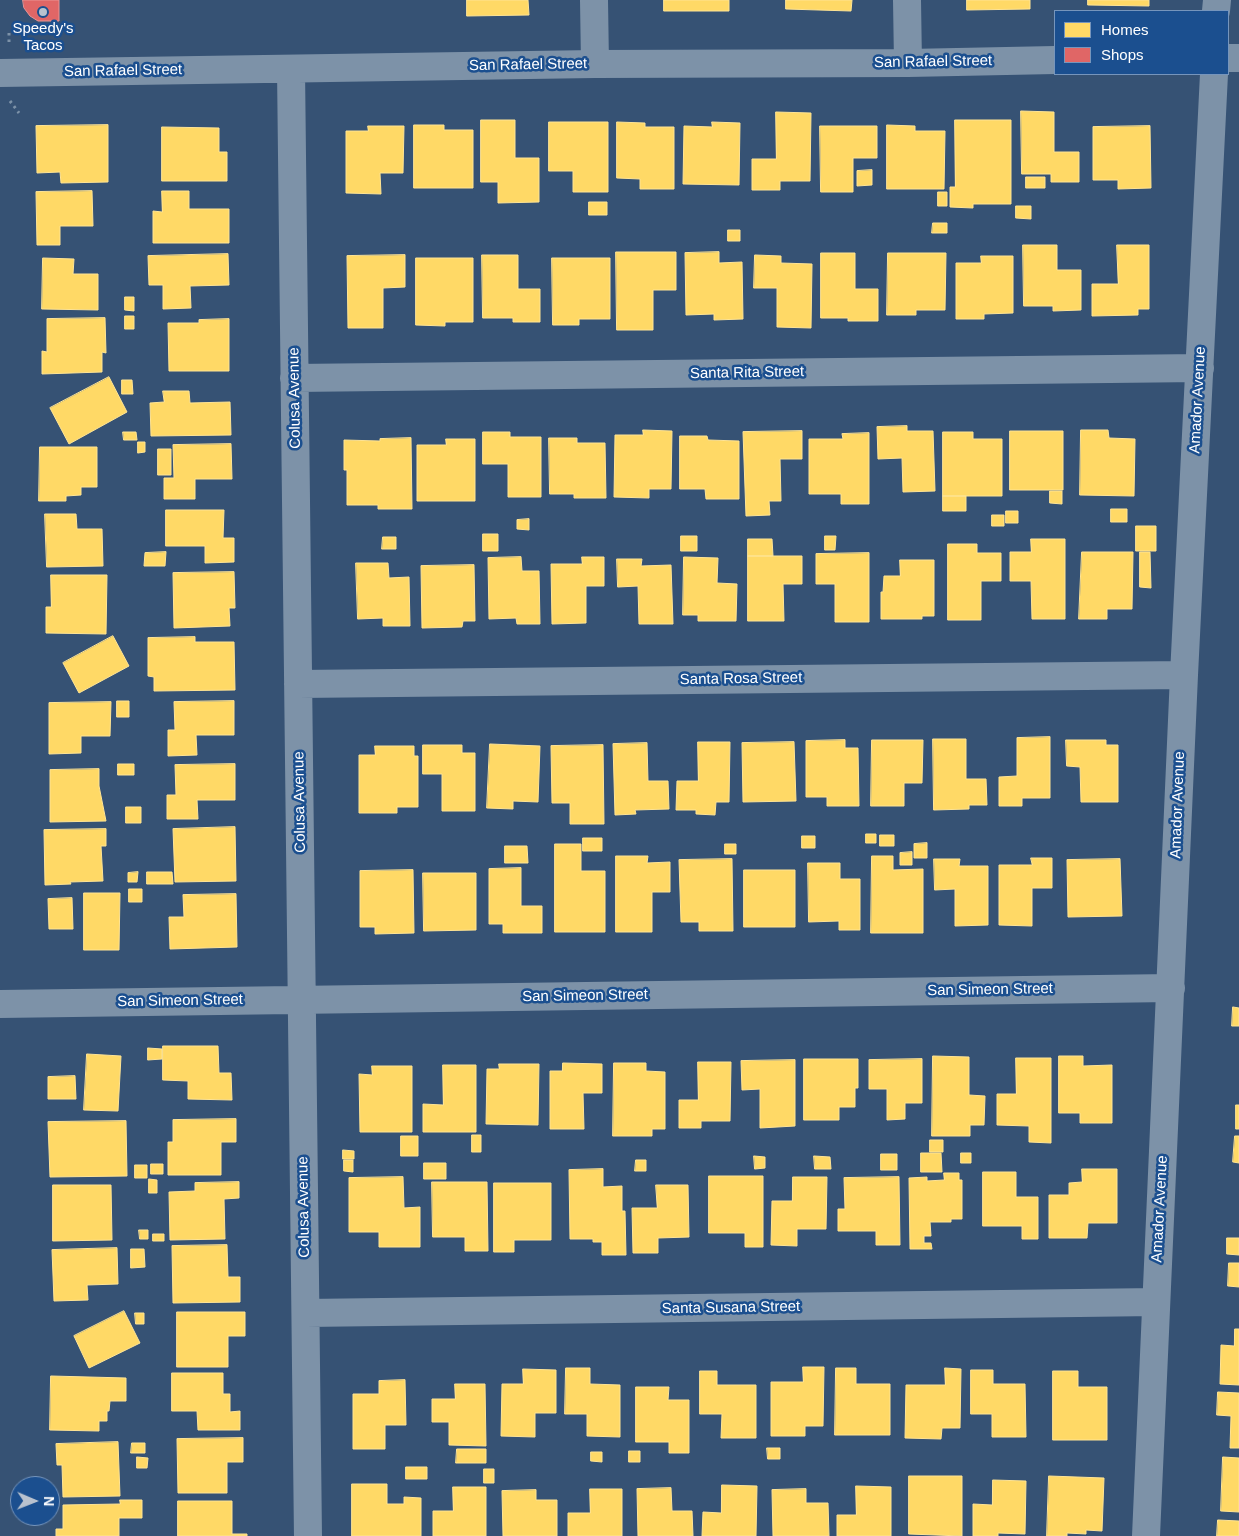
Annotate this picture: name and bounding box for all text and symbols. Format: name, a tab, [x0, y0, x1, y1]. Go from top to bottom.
marker: Speedy's Tacos	[37, 6, 49, 18]
legend	[1054, 10, 1229, 75]
place label: Speedy's Tacos	[12, 20, 74, 55]
text: Homes	[1101, 21, 1149, 38]
text: Shops	[1101, 46, 1144, 63]
street label: San Rafael Street	[874, 52, 992, 72]
street label: San Rafael Street	[469, 55, 587, 75]
street label: San Rafael Street	[64, 61, 182, 81]
street label: Amador Avenue	[1186, 346, 1210, 454]
street label: Colusa Avenue	[285, 347, 305, 449]
street label: Santa Rita Street	[690, 363, 804, 383]
street label: Santa Rosa Street	[680, 669, 802, 689]
street label: Colusa Avenue	[290, 751, 310, 853]
street label: Amador Avenue	[1167, 751, 1189, 859]
street label: San Simeon Street	[927, 980, 1053, 1000]
street label: San Simeon Street	[522, 986, 648, 1006]
street label: San Simeon Street	[117, 991, 243, 1011]
street label: Amador Avenue	[1148, 1155, 1172, 1263]
street label: Colusa Avenue	[294, 1156, 314, 1258]
street label: Santa Susana Street	[662, 1298, 800, 1318]
north arrow	[10, 1476, 60, 1526]
text: N	[41, 1496, 57, 1506]

